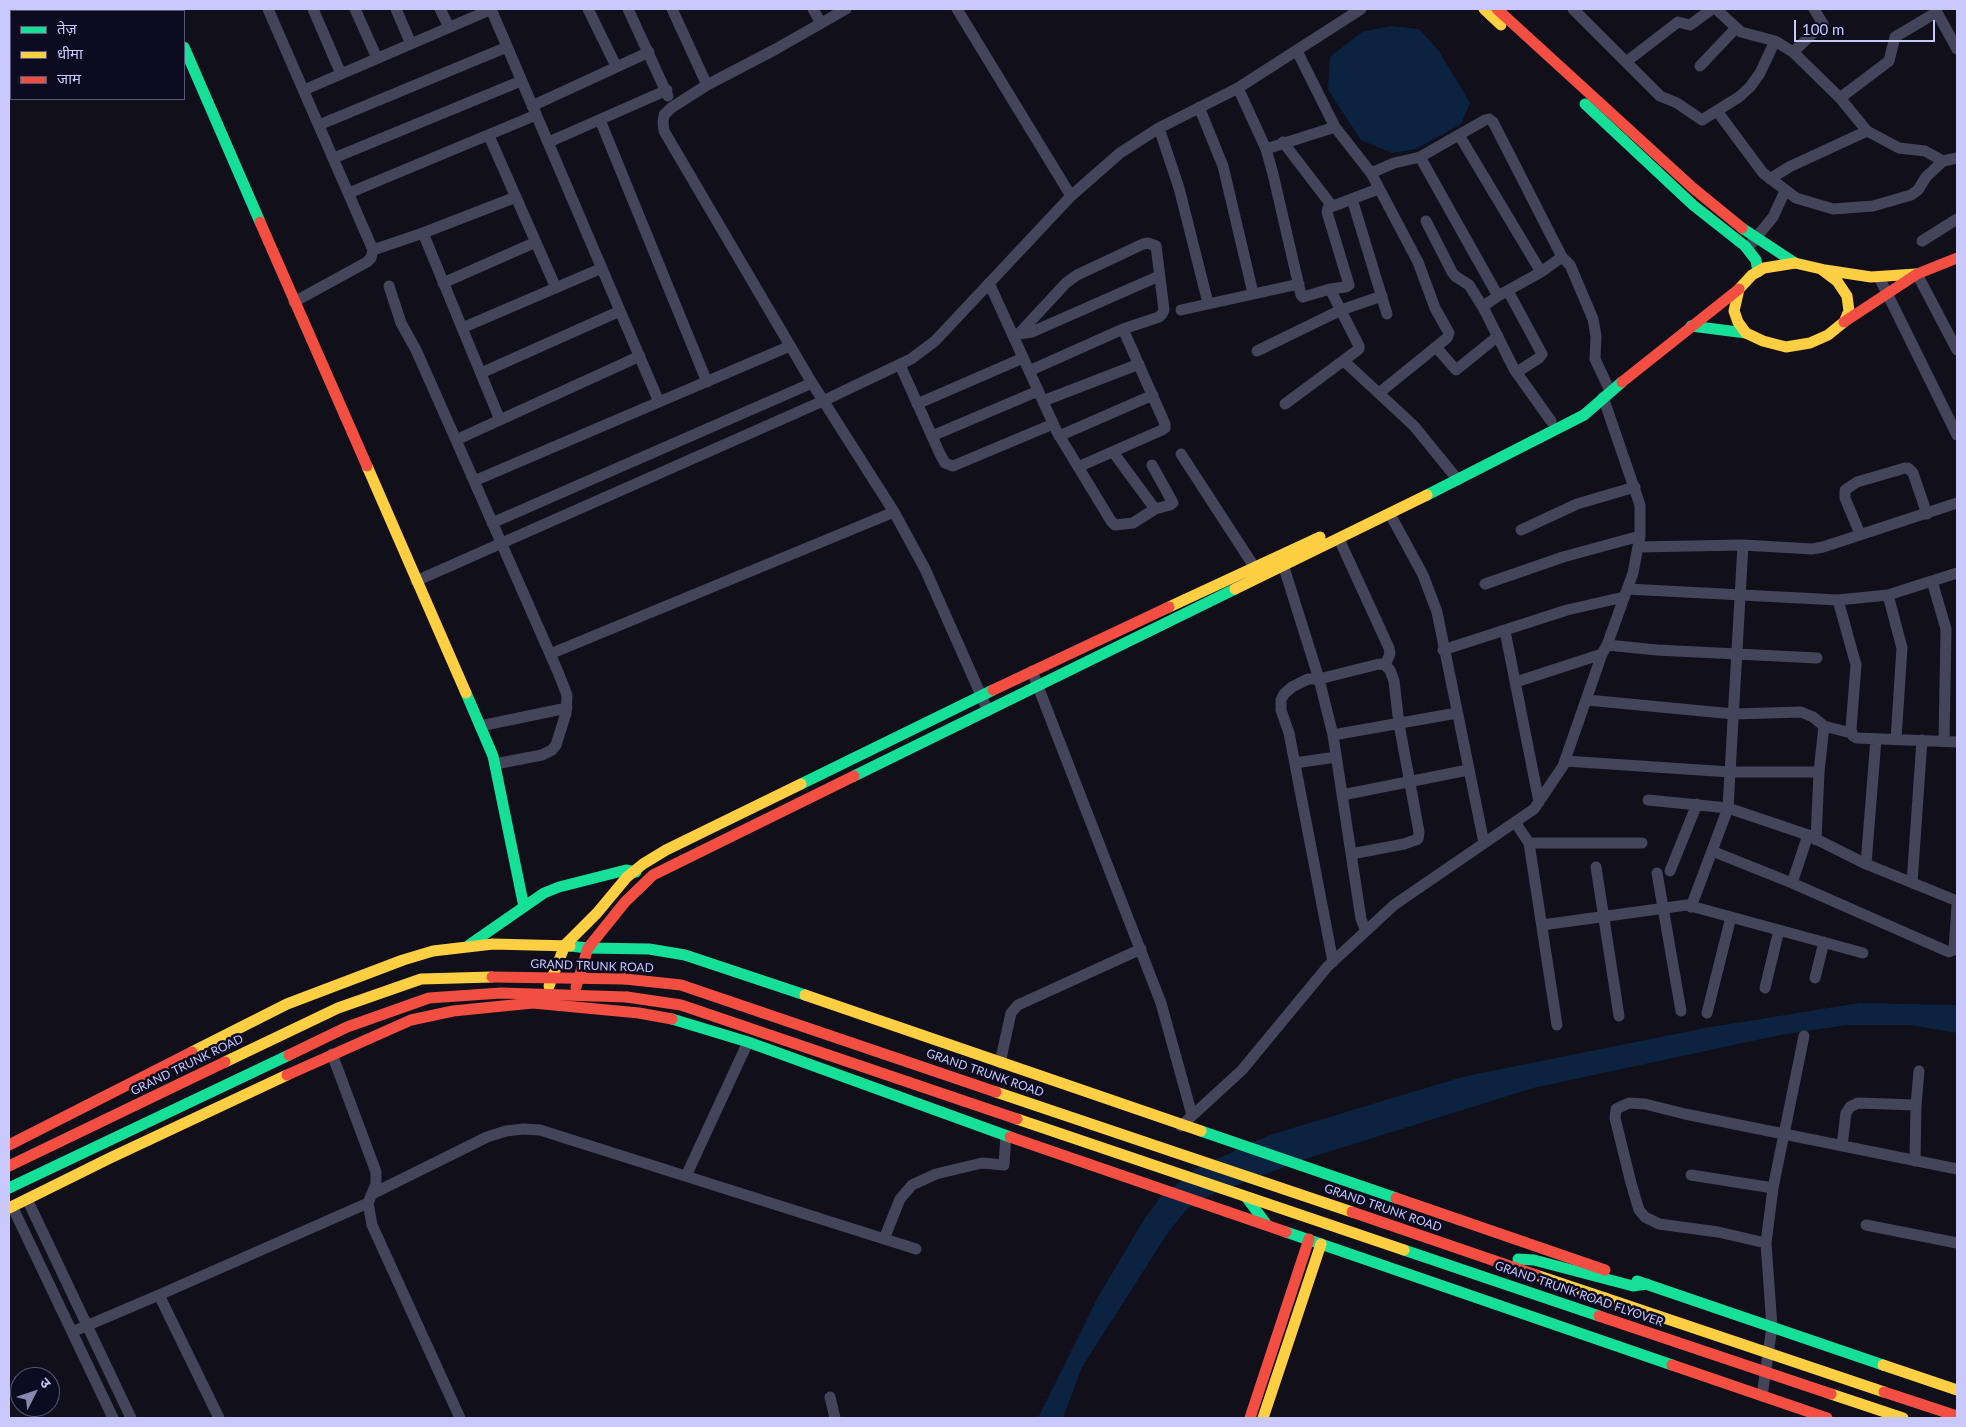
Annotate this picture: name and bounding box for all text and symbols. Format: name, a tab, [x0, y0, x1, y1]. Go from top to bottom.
legend	[10, 10, 185, 100]
scale bar	[1796, 10, 1937, 42]
text: तेज़	[57, 19, 77, 37]
text: 100 m	[1802, 20, 1844, 38]
text: धीमा	[57, 44, 83, 62]
text: जाम	[57, 69, 81, 87]
street label: GRAND TRUNK ROAD	[530, 957, 654, 975]
street label: GRAND TRUNK ROAD	[128, 1031, 246, 1099]
street label: GRAND TRUNK ROAD	[924, 1046, 1046, 1100]
street label: GRAND TRUNK ROAD	[1322, 1181, 1444, 1235]
street label: GRAND TRUNK ROAD FLYOVER	[1493, 1258, 1665, 1330]
north arrow	[10, 1367, 60, 1417]
text: उ	[37, 1374, 55, 1391]

